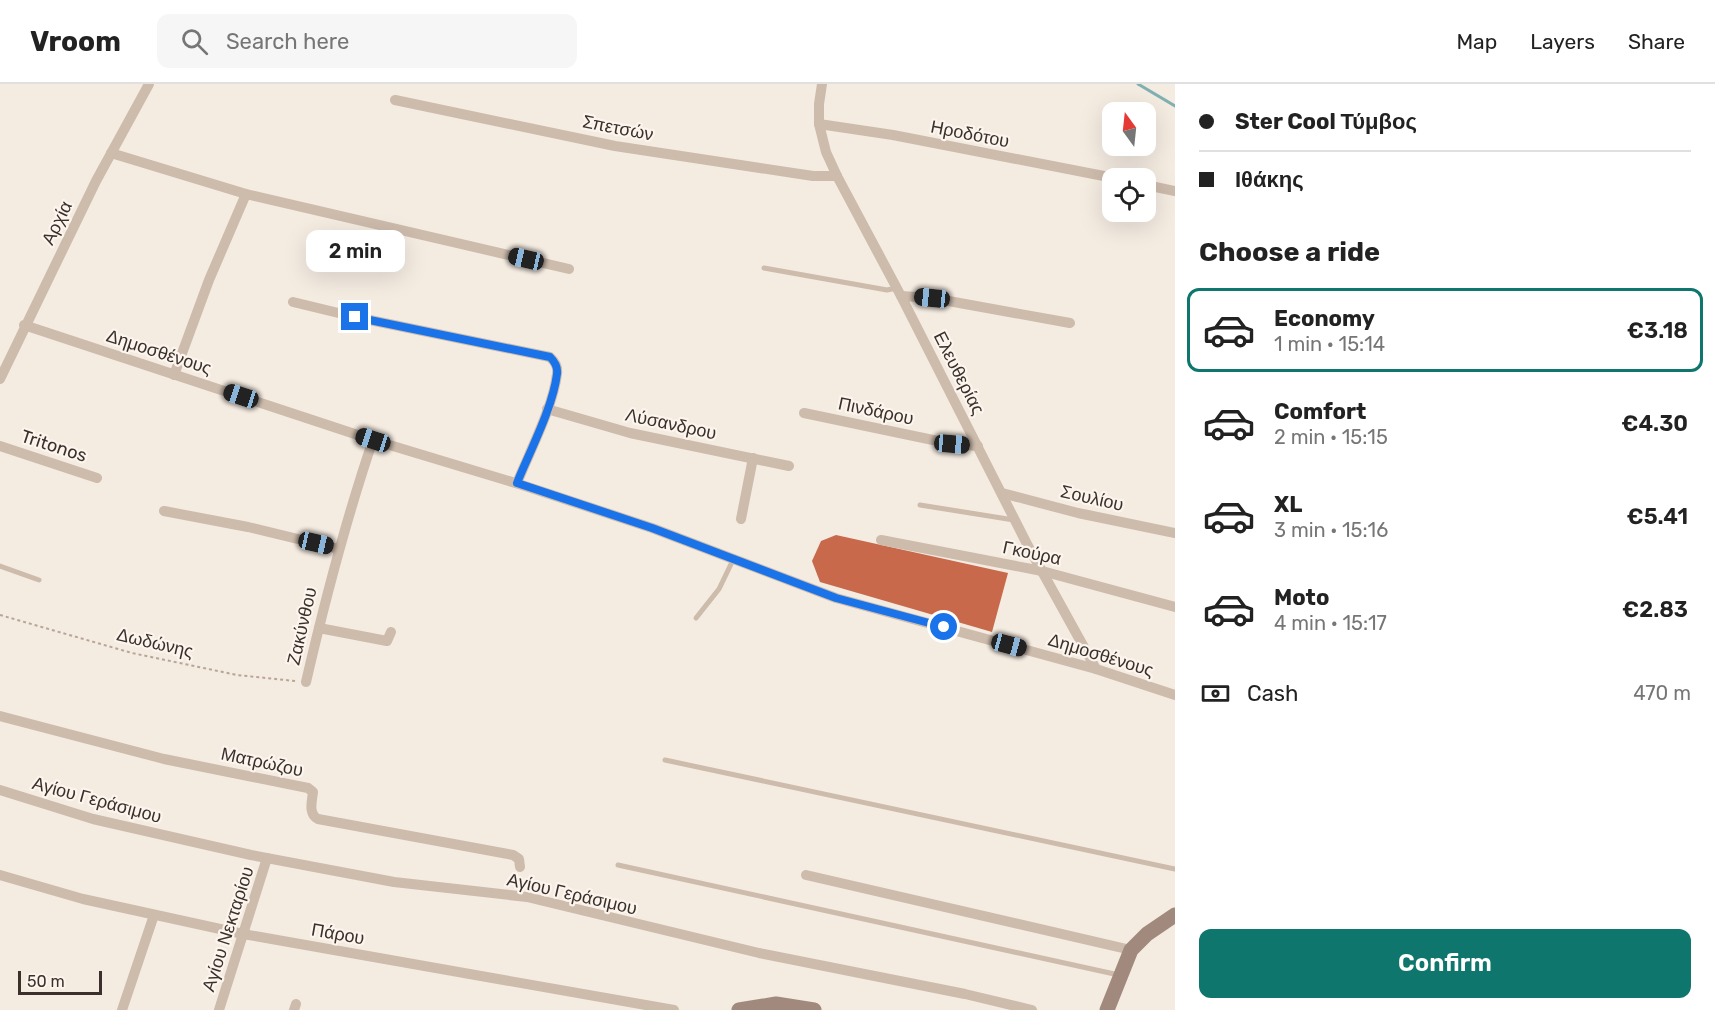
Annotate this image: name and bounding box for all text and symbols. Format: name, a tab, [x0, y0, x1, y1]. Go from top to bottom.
search box	[157, 14, 577, 68]
text: Vroom	[30, 25, 121, 58]
icon: search	[178, 25, 211, 58]
text: Search here	[226, 28, 349, 55]
text: Map	[1456, 29, 1497, 54]
text: Layers	[1530, 29, 1595, 54]
text: Share	[1628, 29, 1685, 54]
north arrow	[1102, 102, 1156, 156]
map controls	[1102, 102, 1156, 222]
text: Ster Cool Τύμβος	[1235, 108, 1417, 135]
street label: Σπετσών	[581, 110, 655, 146]
street label: Ηροδότου	[929, 116, 1011, 152]
text: Ιθάκης	[1235, 166, 1304, 193]
button: locate	[1102, 168, 1156, 222]
street label: Αρχία	[37, 197, 77, 249]
callout: 2 min	[306, 230, 404, 272]
text: Choose a ride	[1199, 236, 1380, 268]
text: 2 min	[329, 239, 382, 263]
car	[506, 246, 546, 272]
car	[913, 287, 951, 309]
route end	[341, 303, 368, 330]
icon: car	[1202, 303, 1256, 357]
text: Economy	[1274, 305, 1375, 332]
text: €3.18	[1627, 317, 1688, 344]
street label: Δημοσθένους	[104, 325, 215, 379]
street label: Ελευθερίας	[929, 328, 989, 418]
text: 1 min · 15:14	[1274, 332, 1385, 356]
car	[221, 382, 261, 410]
street label: Πινδάρου	[836, 392, 916, 430]
icon: car	[1202, 396, 1256, 450]
text: Comfort	[1274, 398, 1366, 425]
street label: Λύσανδρου	[623, 404, 719, 444]
text: €4.30	[1622, 410, 1688, 437]
street label: Tritonos	[18, 425, 90, 467]
text: 2 min · 15:15	[1274, 425, 1388, 449]
car	[353, 426, 393, 454]
car	[933, 433, 971, 455]
street label: Σουλίου	[1058, 480, 1126, 516]
icon: car	[1202, 489, 1256, 543]
text: XL	[1274, 491, 1302, 518]
text: €5.41	[1627, 503, 1688, 530]
text: 3 min · 15:16	[1274, 518, 1388, 542]
car	[296, 530, 336, 556]
street label: Γκούρα	[1001, 536, 1063, 570]
icon: car	[1202, 582, 1256, 636]
text: Moto	[1274, 584, 1329, 611]
street label: Ζακύνθου	[282, 585, 322, 667]
text: €2.83	[1622, 596, 1688, 623]
text: 4 min · 15:17	[1274, 611, 1387, 635]
route start	[930, 613, 957, 640]
street label: Δωδώνης	[115, 624, 196, 663]
street label: Δημοσθένους	[1046, 629, 1157, 682]
car	[989, 632, 1029, 658]
icon: cash	[1199, 677, 1232, 710]
text: Cash	[1247, 680, 1298, 707]
text: 470 m	[1633, 681, 1691, 705]
street label: Ματρώζου	[219, 743, 305, 781]
street label: Αγίου Γεράσιμου	[30, 772, 164, 828]
street label: Αγίου Νεκταρίου	[197, 864, 259, 994]
street label: Αγίου Γεράσιμου	[505, 868, 639, 920]
street label: Πάρου	[310, 919, 366, 949]
button: Confirm	[1199, 929, 1691, 998]
scale bar	[18, 968, 102, 996]
text: 50 m	[27, 972, 65, 991]

